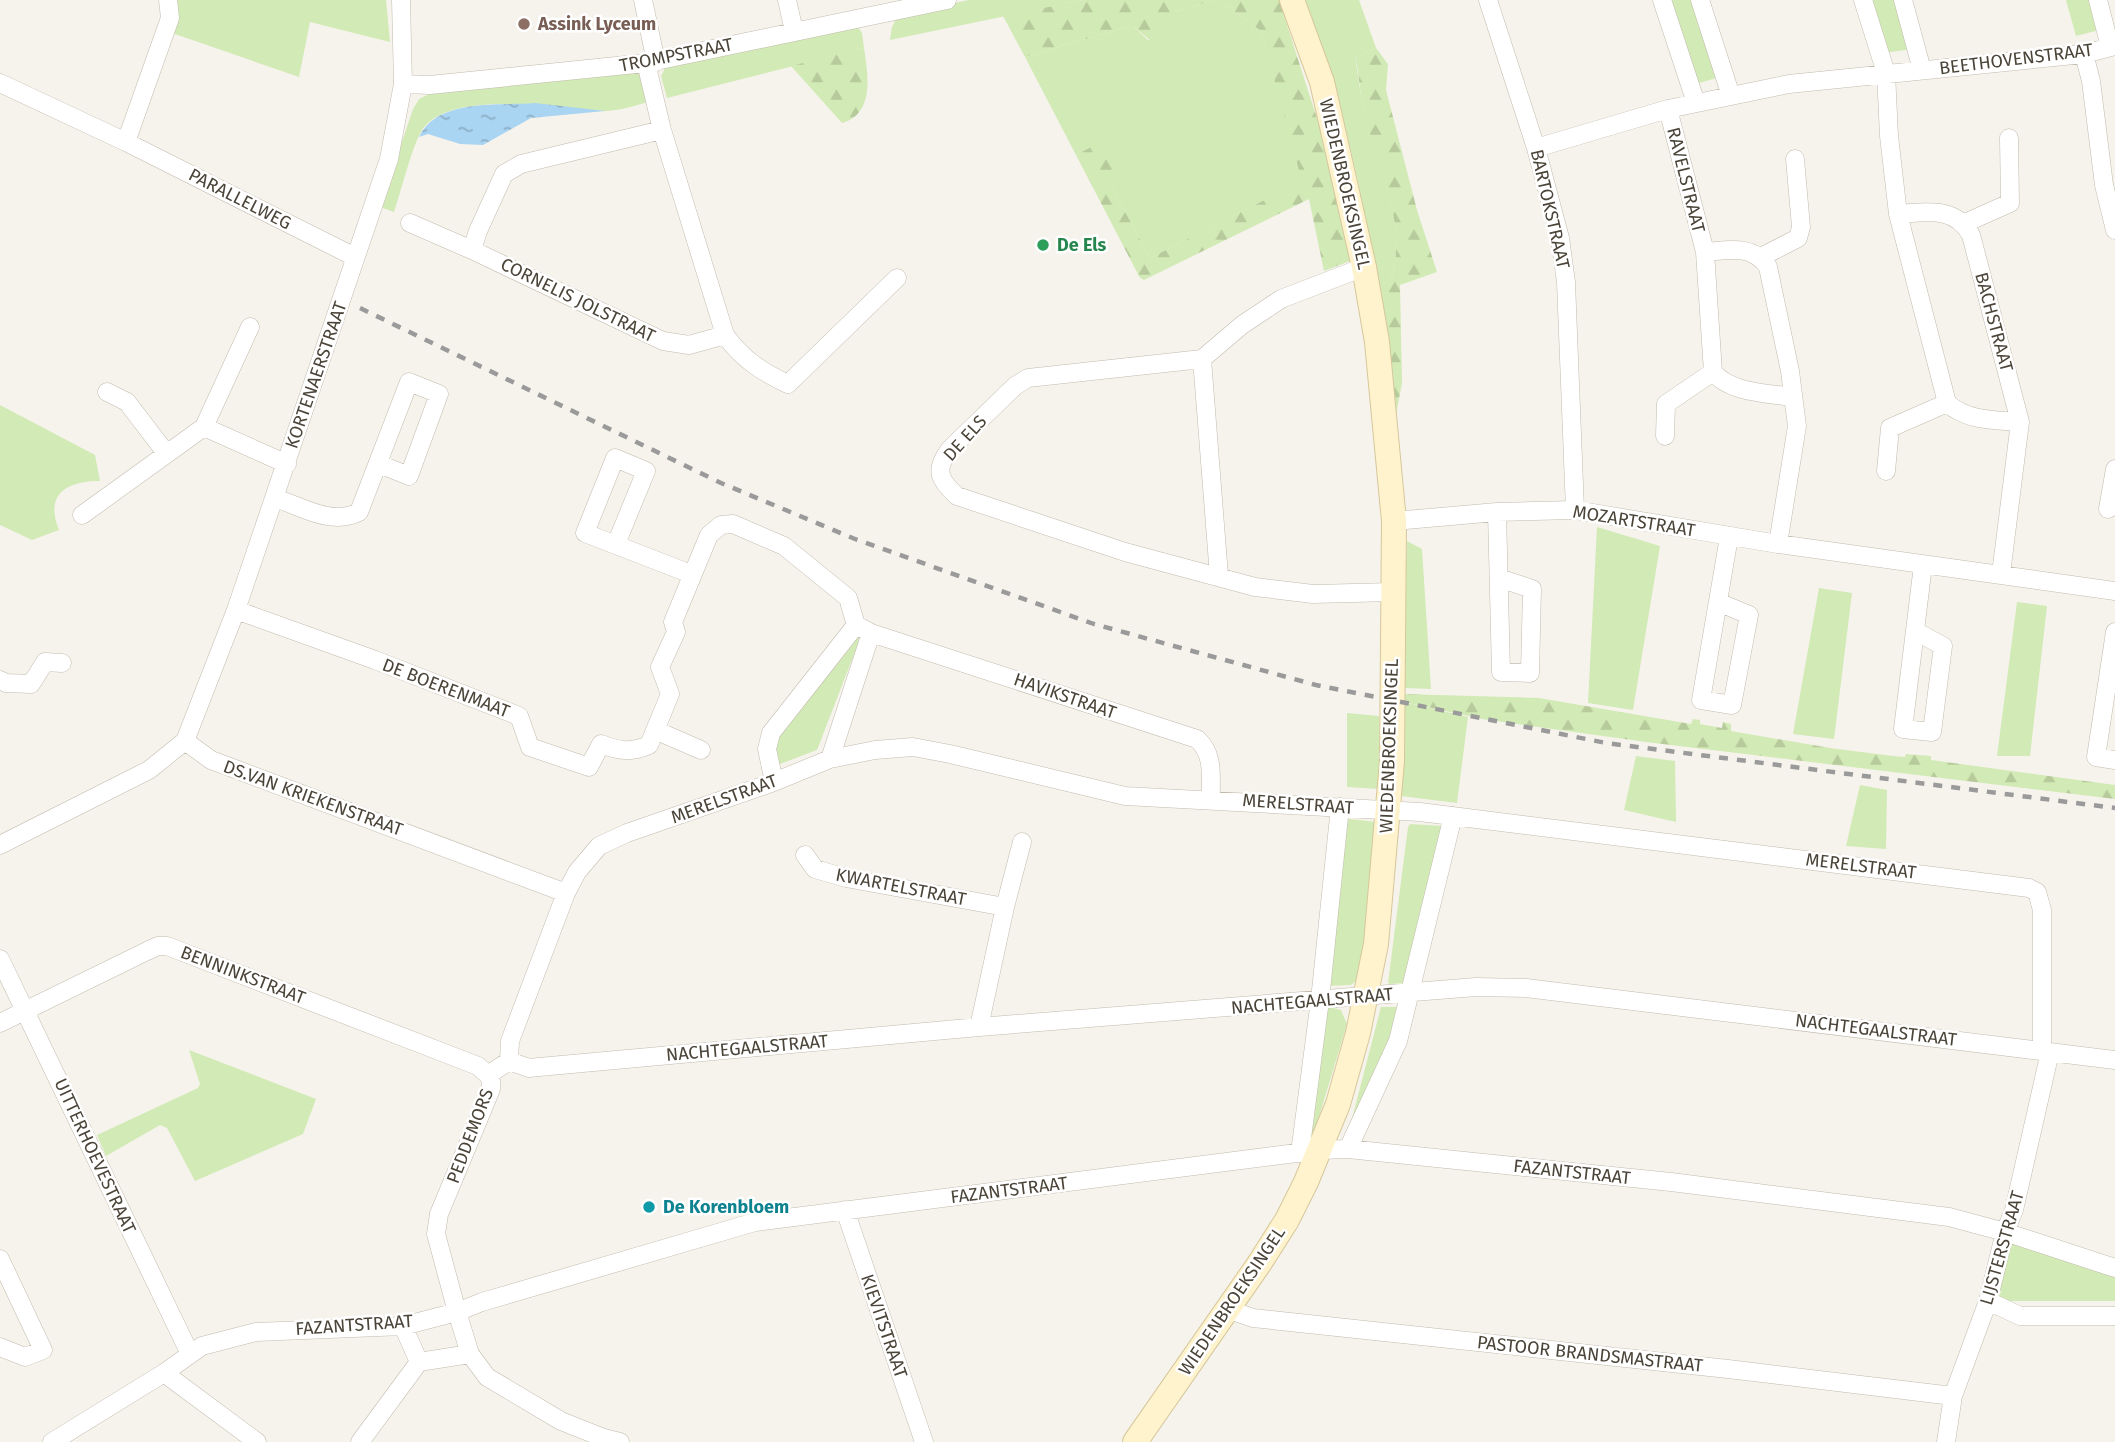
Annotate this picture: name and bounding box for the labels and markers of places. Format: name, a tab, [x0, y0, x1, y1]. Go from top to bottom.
place label: Assink Lyceum	[537, 13, 656, 35]
marker: Assink Lyceum	[516, 16, 532, 32]
place label: De Els	[1057, 234, 1107, 256]
marker: De Els	[1035, 237, 1051, 253]
place label: De Korenbloem	[663, 1196, 789, 1218]
marker: De Korenbloem	[641, 1199, 657, 1215]

